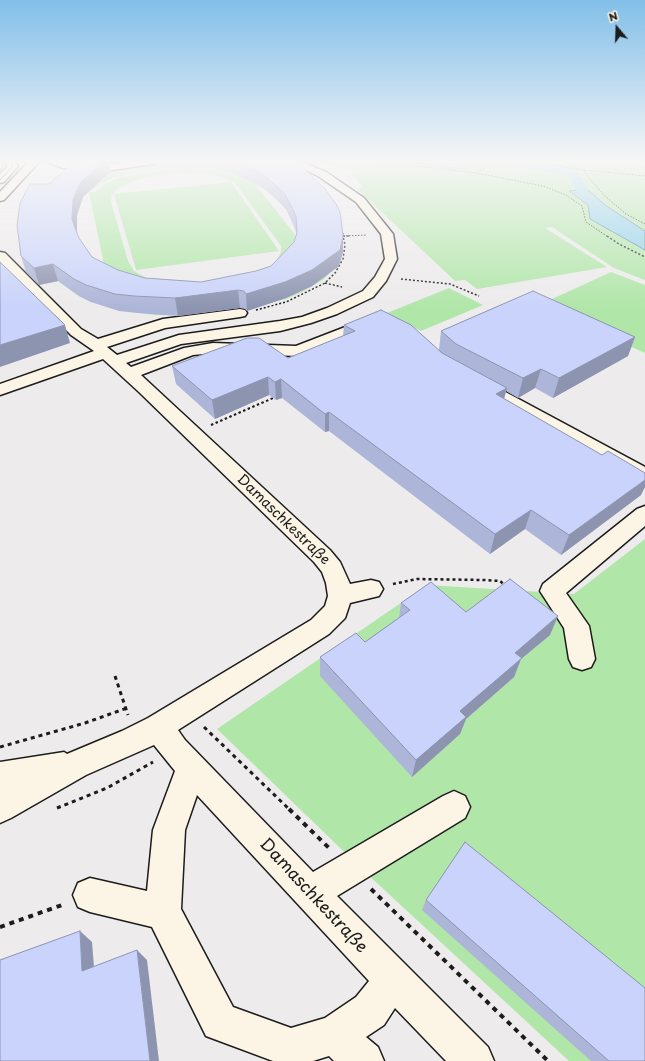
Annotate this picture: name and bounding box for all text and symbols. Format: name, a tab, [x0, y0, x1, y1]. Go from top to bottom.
text: N	[606, 7, 620, 26]
north arrow	[597, 8, 637, 48]
street label: Damaschkestraße	[233, 471, 333, 569]
street label: Damaschkestraße	[255, 834, 371, 958]

